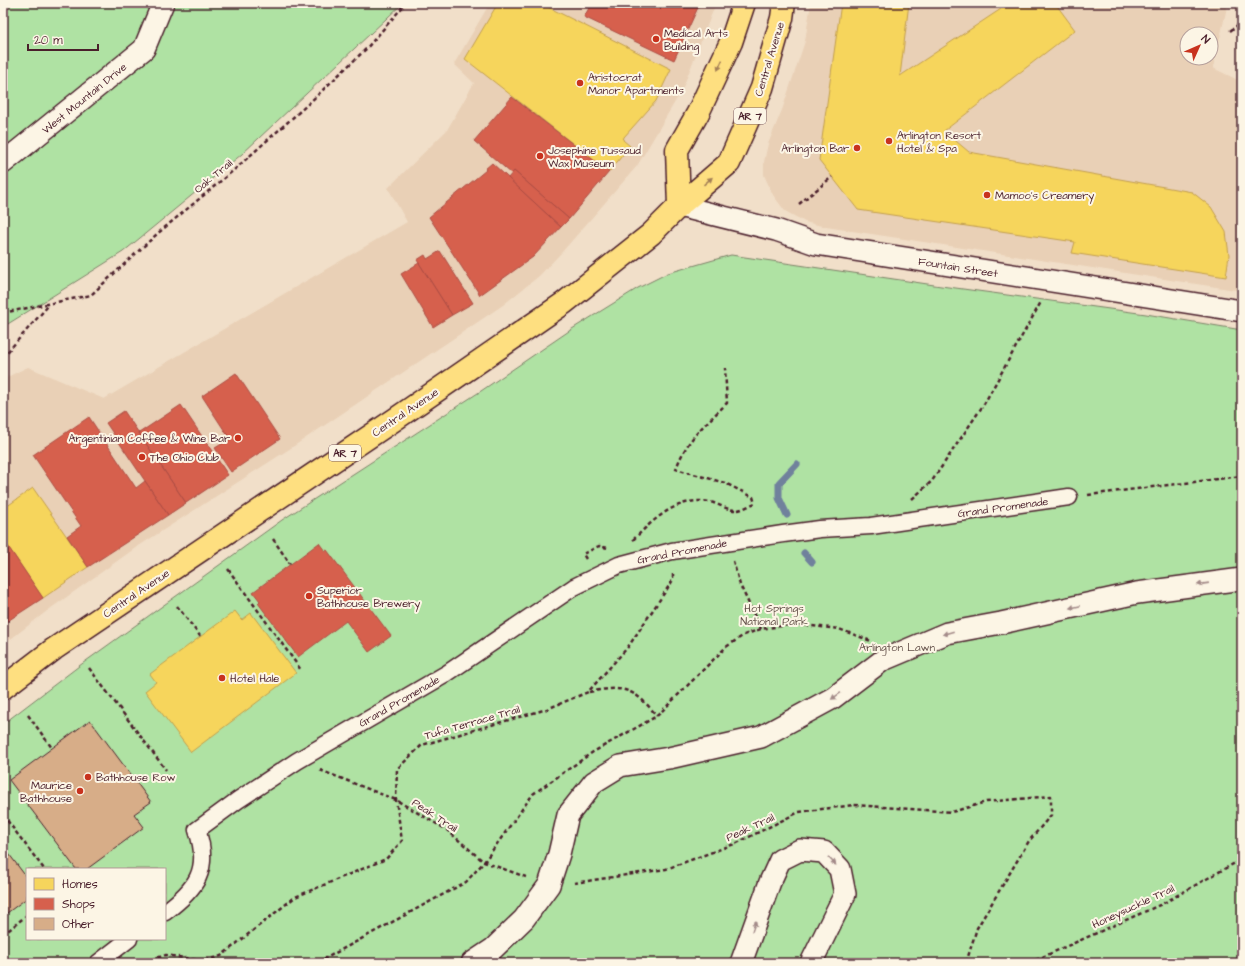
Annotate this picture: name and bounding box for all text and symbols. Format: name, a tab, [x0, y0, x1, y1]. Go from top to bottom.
street label: Central Avenue	[751, 20, 788, 98]
scale bar	[28, 26, 98, 52]
place label: Medical Arts Building	[664, 26, 729, 55]
north arrow	[1179, 26, 1219, 66]
text: 20 m	[34, 32, 63, 49]
text: N	[1198, 32, 1214, 47]
marker: Medical Arts Building	[651, 34, 661, 44]
street label: West Mountain Drive	[39, 59, 130, 137]
one-way arrow	[717, 60, 723, 71]
place label: Aristocrat Manor Apartments	[588, 70, 685, 98]
marker: Aristocrat Manor Apartments	[575, 78, 585, 88]
road number: AR 7	[734, 108, 766, 124]
place label: Arlington Resort Hotel & Spa	[897, 128, 982, 156]
marker: Arlington Resort Hotel & Spa	[884, 136, 894, 146]
place label: Arlington Bar	[781, 141, 849, 157]
place label: Josephine Tussaud Wax Museum	[548, 143, 641, 171]
marker: Arlington Bar	[852, 143, 862, 153]
marker: Josephine Tussaud Wax Museum	[535, 151, 545, 161]
street label: Oak Trail	[191, 156, 236, 197]
one-way arrow	[703, 176, 714, 185]
place label: Mamoo's Creamery	[995, 188, 1094, 204]
marker: Mamoo's Creamery	[982, 190, 992, 200]
street label: Fountain Street	[917, 254, 999, 281]
street label: Central Avenue	[369, 385, 442, 440]
place label: Argentinian Coffee & Wine Bar	[69, 431, 230, 447]
marker: Argentinian Coffee & Wine Bar	[233, 433, 243, 443]
road number: AR 7	[329, 445, 361, 461]
place label: The Ohio Club	[150, 450, 219, 465]
marker: The Ohio Club	[137, 452, 147, 462]
street label: Grand Promenade	[957, 494, 1049, 521]
street label: Grand Promenade	[636, 535, 728, 568]
street label: Central Avenue	[100, 566, 173, 621]
one-way arrow	[1197, 581, 1209, 587]
place label: Superior Bathhouse Brewery	[317, 583, 420, 612]
marker: Superior Bathhouse Brewery	[304, 591, 314, 601]
park label: Hot Springs National Park	[740, 601, 808, 629]
one-way arrow	[1069, 604, 1082, 610]
one-way arrow	[942, 630, 954, 636]
park label: Arlington Lawn	[859, 640, 935, 656]
place label: Hotel Hale	[230, 671, 279, 686]
street label: Grand Promenade	[356, 672, 443, 731]
marker: Hotel Hale	[217, 673, 227, 683]
one-way arrow	[830, 692, 841, 700]
street label: Tufa Terrace Trail	[423, 702, 522, 743]
place label: Bathhouse Row	[96, 770, 175, 785]
marker: Bathhouse Row	[83, 772, 93, 782]
place label: Maurice Bathhouse	[20, 778, 72, 806]
marker: Maurice Bathhouse	[75, 786, 85, 796]
street label: Peak Trail	[409, 795, 461, 836]
street label: Peak Trail	[724, 810, 777, 845]
one-way arrow	[828, 856, 837, 866]
legend	[26, 868, 166, 940]
text: Homes	[62, 876, 98, 893]
street label: Honeysuckle Trail	[1090, 881, 1177, 933]
text: Shops	[62, 896, 95, 913]
text: Other	[62, 916, 94, 933]
one-way arrow	[751, 920, 757, 932]

